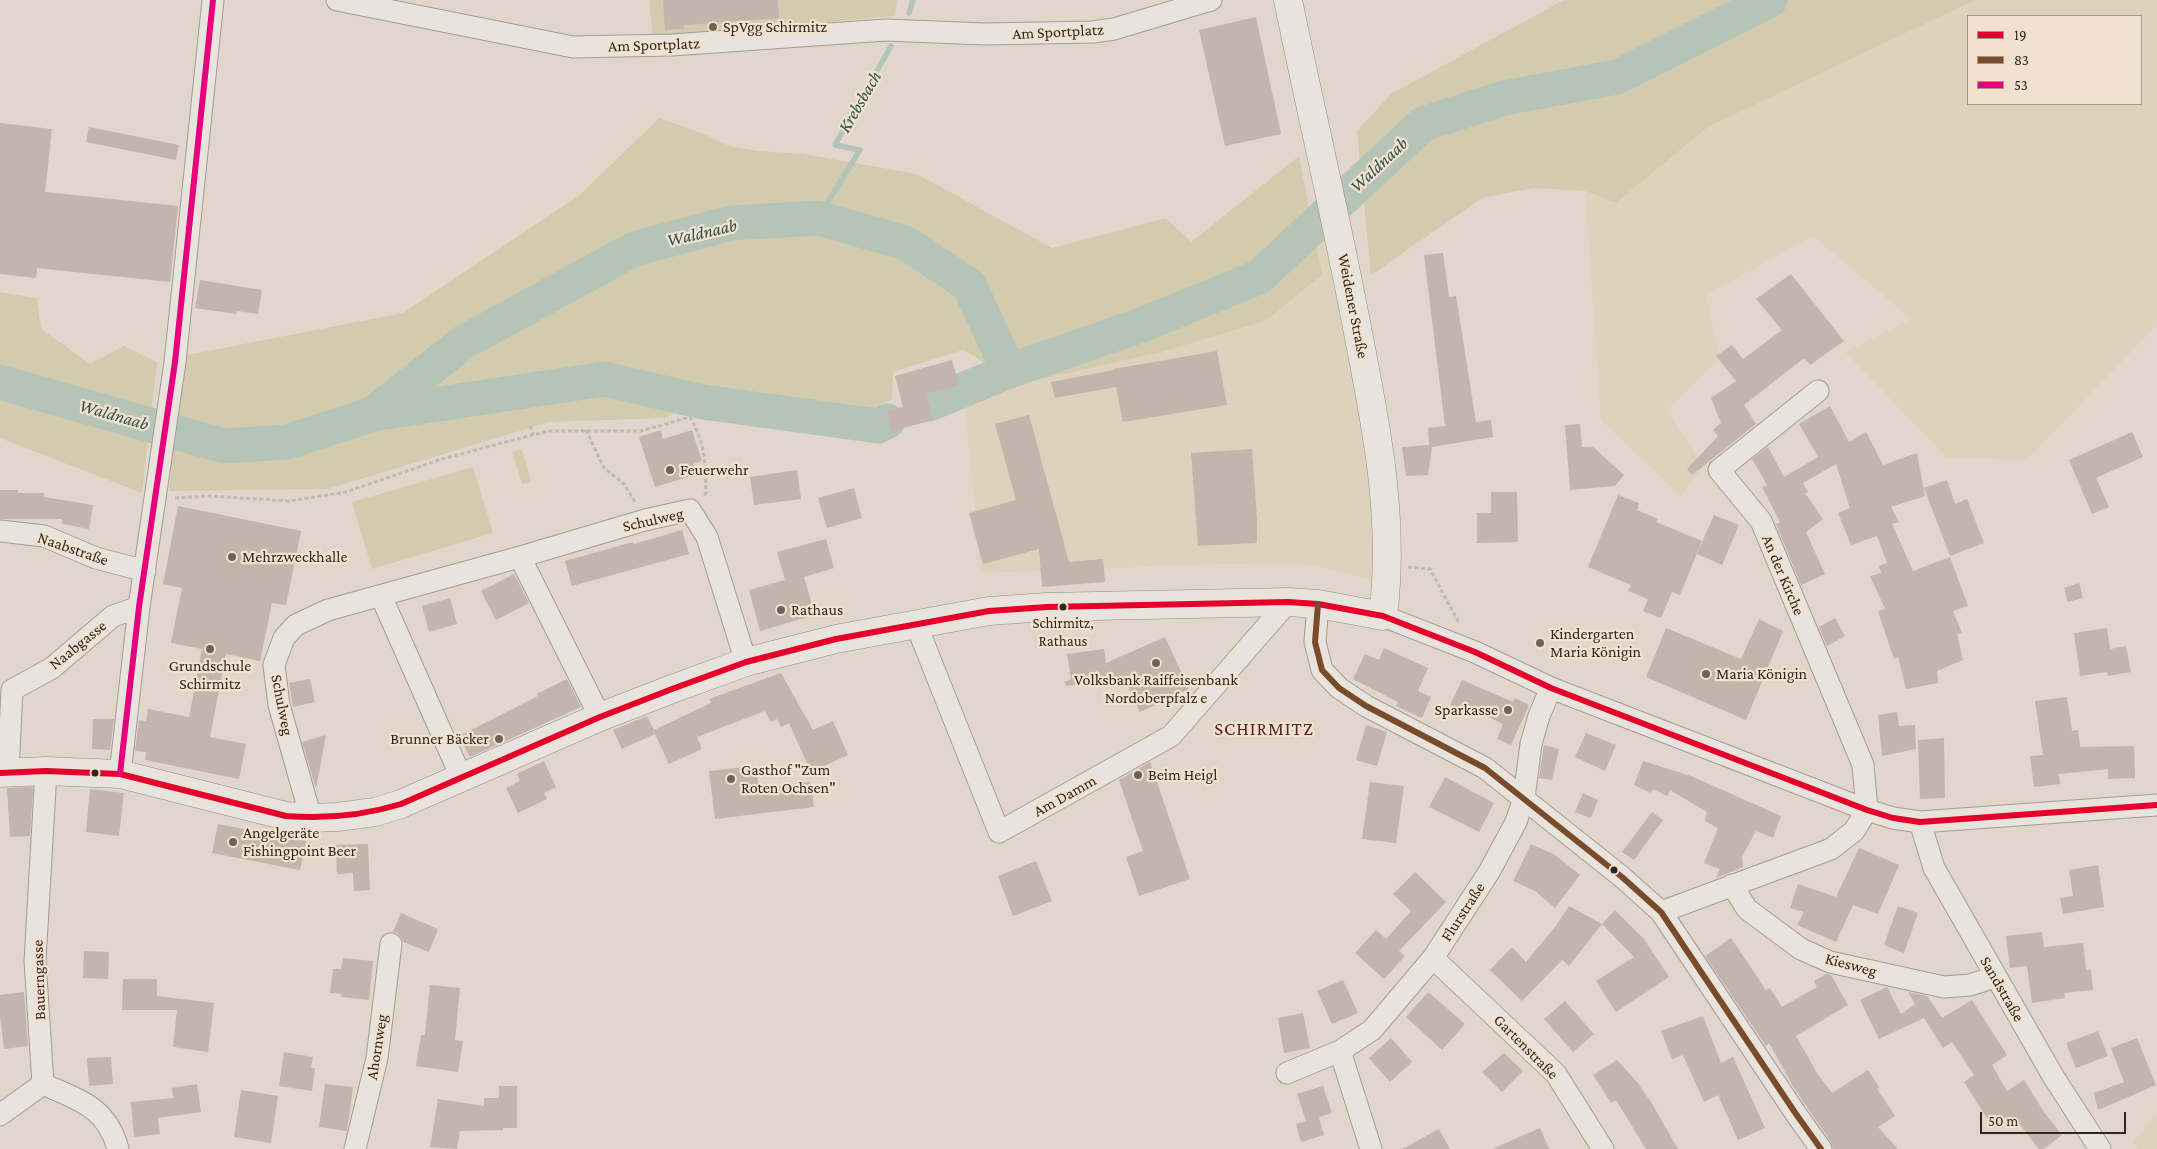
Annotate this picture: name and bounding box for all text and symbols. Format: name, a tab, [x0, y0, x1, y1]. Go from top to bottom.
legend	[1967, 15, 2142, 105]
place label: SpVgg Schirmitz	[723, 17, 827, 37]
street label: Am Sportplatz	[1012, 20, 1104, 44]
marker: SpVgg Schirmitz	[707, 21, 719, 33]
text: 19	[2014, 27, 2027, 43]
street label: Am Sportplatz	[608, 34, 700, 56]
text: 83	[2014, 52, 2029, 68]
water label: Krebsbach	[834, 67, 886, 137]
text: 53	[2014, 77, 2028, 93]
water label: Waldnaab	[1346, 133, 1412, 197]
water label: Waldnaab	[665, 214, 739, 252]
street label: Weidener Straße	[1333, 252, 1373, 360]
water label: Waldnaab	[77, 395, 151, 435]
place label: Feuerwehr	[680, 460, 749, 480]
marker: Feuerwehr	[664, 464, 676, 476]
street label: Schulweg	[621, 504, 685, 536]
street label: Naabstraße	[35, 528, 111, 570]
street label: An der Kirche	[1757, 532, 1809, 618]
place label: Mehrzweckhalle	[242, 547, 348, 567]
marker: Mehrzweckhalle	[226, 551, 238, 563]
place label: Rathaus	[791, 600, 843, 620]
marker: Schirmitz, Rathaus	[1058, 602, 1068, 612]
marker: Rathaus	[775, 604, 787, 616]
place label: Schirmitz, Rathaus	[1032, 614, 1094, 649]
street label: Naabgasse	[45, 616, 111, 674]
place label: Kindergarten Maria Königin	[1550, 624, 1641, 662]
marker: Kindergarten Maria Königin	[1534, 637, 1546, 649]
marker: Grundschule Schirmitz	[204, 643, 216, 655]
place label: Grundschule Schirmitz	[169, 656, 251, 694]
marker: Volksbank Raiffeisenbank Nordoberpfalz e	[1150, 657, 1162, 669]
place label: Maria Königin	[1716, 664, 1807, 684]
marker: Maria Königin	[1700, 668, 1712, 680]
place label: Volksbank Raiffeisenbank Nordoberpfalz e	[1074, 670, 1238, 708]
street label: Schulweg	[267, 673, 297, 737]
place label: Sparkasse	[1435, 700, 1498, 720]
marker: Sparkasse	[1502, 704, 1514, 716]
district label: SCHIRMITZ	[1213, 718, 1315, 740]
place label: Brunner Bäcker	[390, 729, 489, 749]
marker: Brunner Bäcker	[493, 733, 505, 745]
place label: Gasthof "Zum Roten Ochsen"	[741, 760, 836, 798]
place label: Beim Heigl	[1148, 765, 1217, 785]
unlabelled marker	[90, 768, 100, 778]
marker: Beim Heigl	[1132, 769, 1144, 781]
street label: Am Damm	[1030, 771, 1100, 821]
marker: Gasthof "Zum Roten Ochsen"	[725, 773, 737, 785]
place label: Angelgeräte Fishingpoint Beer	[243, 823, 356, 861]
marker: Angelgeräte Fishingpoint Beer	[227, 836, 239, 848]
unlabelled marker	[1609, 865, 1619, 875]
street label: Flurstraße	[1437, 879, 1489, 945]
street label: Bauerngasse	[28, 939, 50, 1021]
street label: Kiesweg	[1823, 949, 1879, 981]
street label: Sandstraße	[1976, 953, 2028, 1025]
street label: Gartenstraße	[1489, 1010, 1563, 1084]
street label: Ahornweg	[362, 1013, 392, 1081]
scale bar	[1982, 1102, 2128, 1134]
text: 50 m	[1988, 1113, 2018, 1129]

